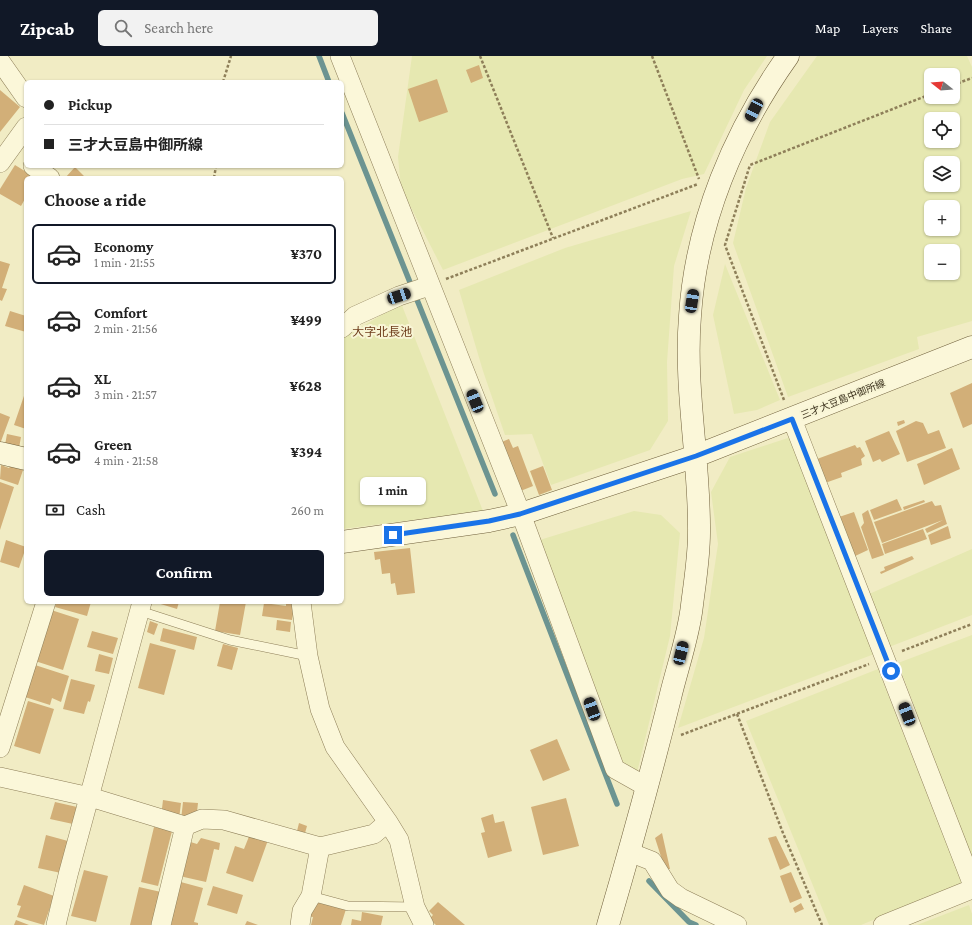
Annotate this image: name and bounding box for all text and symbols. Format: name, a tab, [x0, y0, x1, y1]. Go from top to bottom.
search box	[98, 10, 378, 46]
icon: search	[112, 17, 134, 39]
text: Zipcab	[20, 18, 74, 39]
text: Search here	[144, 20, 213, 36]
text: Map	[815, 20, 840, 36]
text: Layers	[862, 20, 899, 36]
text: Share	[921, 20, 952, 36]
north arrow	[924, 68, 960, 104]
map controls	[924, 68, 960, 280]
text: Pickup	[68, 97, 112, 113]
car	[743, 97, 765, 123]
button: locate	[924, 112, 960, 148]
text: 三才大豆島中御所線	[68, 137, 203, 153]
button: layers	[924, 156, 960, 192]
text: Choose a ride	[44, 190, 146, 210]
button: +	[924, 200, 960, 236]
icon: car	[46, 236, 82, 272]
text: Economy	[94, 239, 153, 255]
button: −	[924, 244, 960, 280]
text: ¥370	[291, 246, 322, 262]
text: 1 min · 21:55	[94, 255, 155, 270]
car	[386, 287, 412, 305]
car	[684, 288, 700, 314]
icon: car	[46, 302, 82, 338]
text: Comfort	[94, 305, 148, 321]
text: ¥499	[290, 312, 322, 328]
text: 2 min · 21:56	[94, 321, 158, 336]
district label: 大字北長池	[352, 325, 412, 339]
icon: car	[46, 368, 82, 404]
text: XL	[94, 371, 111, 387]
street label: 三才大豆島中御所線	[799, 377, 887, 421]
text: ¥628	[290, 378, 322, 394]
text: 3 min · 21:57	[94, 387, 157, 402]
car	[465, 388, 485, 414]
icon: car	[46, 434, 82, 470]
text: Green	[94, 437, 132, 453]
text: ¥394	[291, 444, 322, 460]
text: 4 min · 21:58	[94, 453, 159, 468]
callout: 1 min	[360, 477, 426, 505]
text: 1 min	[378, 483, 408, 498]
icon: cash	[44, 499, 66, 521]
text: Cash	[76, 502, 106, 518]
text: 260 m	[291, 503, 324, 518]
route end	[384, 526, 402, 544]
button: Confirm	[44, 550, 324, 596]
car	[672, 640, 690, 666]
route start	[882, 662, 900, 680]
car	[582, 696, 602, 722]
car	[897, 701, 917, 727]

